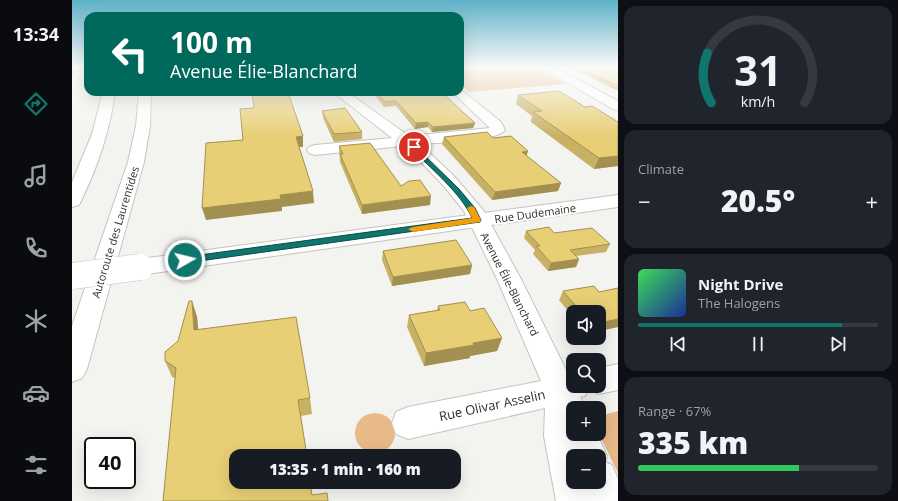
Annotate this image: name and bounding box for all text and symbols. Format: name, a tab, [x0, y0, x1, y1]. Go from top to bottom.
text: 13:34	[13, 22, 59, 46]
text: 100 m	[170, 23, 253, 61]
icon: left	[104, 28, 156, 80]
text: 31	[734, 42, 782, 98]
text: Avenue Élie-Blanchard	[170, 59, 358, 83]
icon: directions	[22, 90, 50, 118]
text: km/h	[741, 91, 775, 110]
pin	[397, 130, 431, 164]
icon: arrive	[403, 136, 425, 158]
text: Climate	[638, 160, 684, 178]
icon: music	[22, 162, 50, 190]
street label: Autoroute des Laurentides	[88, 164, 142, 300]
text: 20.5°	[721, 180, 795, 221]
text: −	[638, 186, 651, 216]
text: +	[865, 186, 878, 216]
street label: Rue Dudemaine	[493, 200, 577, 226]
street label: Avenue Élie-Blanchard	[477, 230, 543, 338]
icon: phone	[22, 234, 50, 262]
position arrow	[164, 239, 206, 281]
text: Night Drive	[698, 274, 783, 294]
text: The Halogens	[698, 294, 780, 312]
map controls	[566, 305, 606, 489]
button: sound	[566, 305, 606, 345]
icon: climate	[22, 307, 50, 335]
icon: previous	[667, 333, 689, 355]
icon: pause	[747, 333, 769, 355]
icon: next	[827, 333, 849, 355]
button: search	[566, 353, 606, 393]
icon: car	[22, 379, 50, 407]
street label: Rue Olivar Asselin	[437, 385, 547, 425]
button: +	[566, 401, 606, 441]
text: Range · 67%	[638, 402, 711, 420]
text: 335 km	[638, 422, 748, 463]
speed limit sign: 40	[84, 437, 136, 489]
button: −	[566, 449, 606, 489]
icon: filters	[22, 451, 50, 479]
text: 13:35 · 1 min · 160 m	[269, 459, 421, 479]

